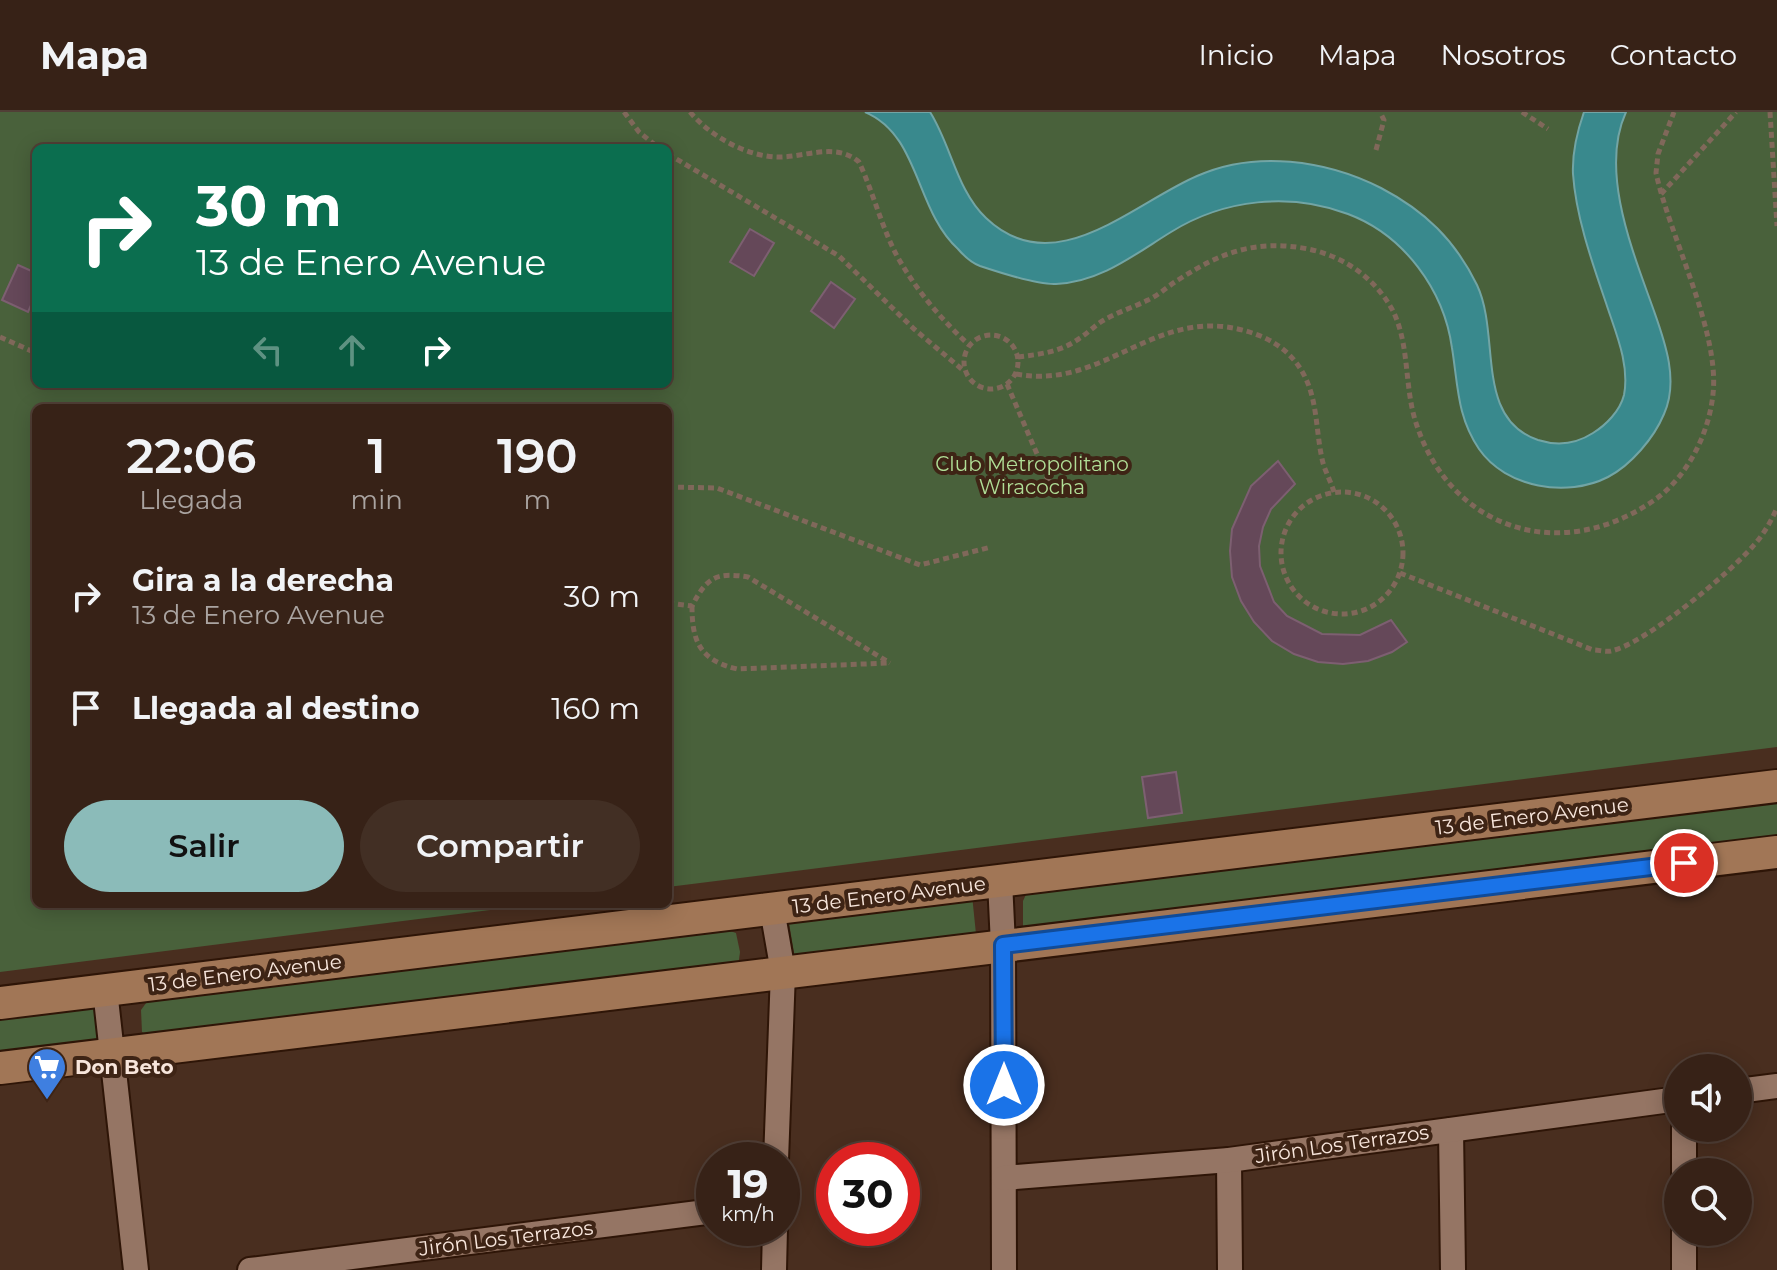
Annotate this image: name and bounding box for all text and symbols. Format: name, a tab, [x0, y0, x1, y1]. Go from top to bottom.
text: Mapa	[40, 32, 149, 79]
text: Inicio	[1198, 38, 1274, 72]
text: Mapa	[1318, 38, 1397, 72]
text: Nosotros	[1441, 38, 1566, 72]
text: Contacto	[1610, 38, 1737, 72]
text: 30 m	[196, 172, 342, 240]
icon: right	[64, 176, 168, 280]
text: 13 de Enero Avenue	[196, 240, 546, 284]
icon: left	[246, 328, 290, 372]
icon: ahead	[330, 328, 374, 372]
icon: right	[414, 328, 458, 372]
text: 22:06	[126, 427, 256, 485]
text: 1	[367, 427, 386, 485]
text: 190	[497, 427, 578, 485]
park label: Club Metropolitano Wiracocha	[935, 452, 1129, 499]
text: Llegada	[139, 484, 243, 516]
text: min	[351, 484, 403, 516]
text: m	[524, 484, 551, 516]
text: Gira a la derecha	[132, 562, 394, 599]
icon: right	[64, 574, 108, 618]
text: 30 m	[564, 578, 640, 615]
text: 13 de Enero Avenue	[132, 599, 385, 631]
icon: arrive	[64, 686, 108, 730]
text: Llegada al destino	[132, 690, 420, 727]
text: 160 m	[551, 690, 640, 727]
street label: 13 de Enero Avenue	[1434, 792, 1630, 840]
button: Salir	[64, 800, 344, 892]
button: Compartir	[360, 800, 640, 892]
pin	[1650, 829, 1718, 897]
icon: arrive	[1662, 841, 1706, 885]
street label: 13 de Enero Avenue	[791, 871, 987, 919]
street label: 13 de Enero Avenue	[147, 949, 343, 997]
position arrow	[962, 1043, 1046, 1127]
supermarket icon: Don Beto	[26, 1046, 68, 1101]
map controls	[1664, 1054, 1752, 1246]
button: sound	[1664, 1054, 1752, 1142]
place label: Don Beto	[75, 1055, 173, 1079]
street label: Jirón Los Terrazos	[1253, 1120, 1431, 1168]
speed limit sign: 30	[816, 1142, 920, 1246]
button: search	[1664, 1158, 1752, 1246]
text: 19	[727, 1159, 769, 1208]
text: km/h	[721, 1202, 775, 1226]
street label: Jirón Los Terrazos	[417, 1215, 595, 1261]

